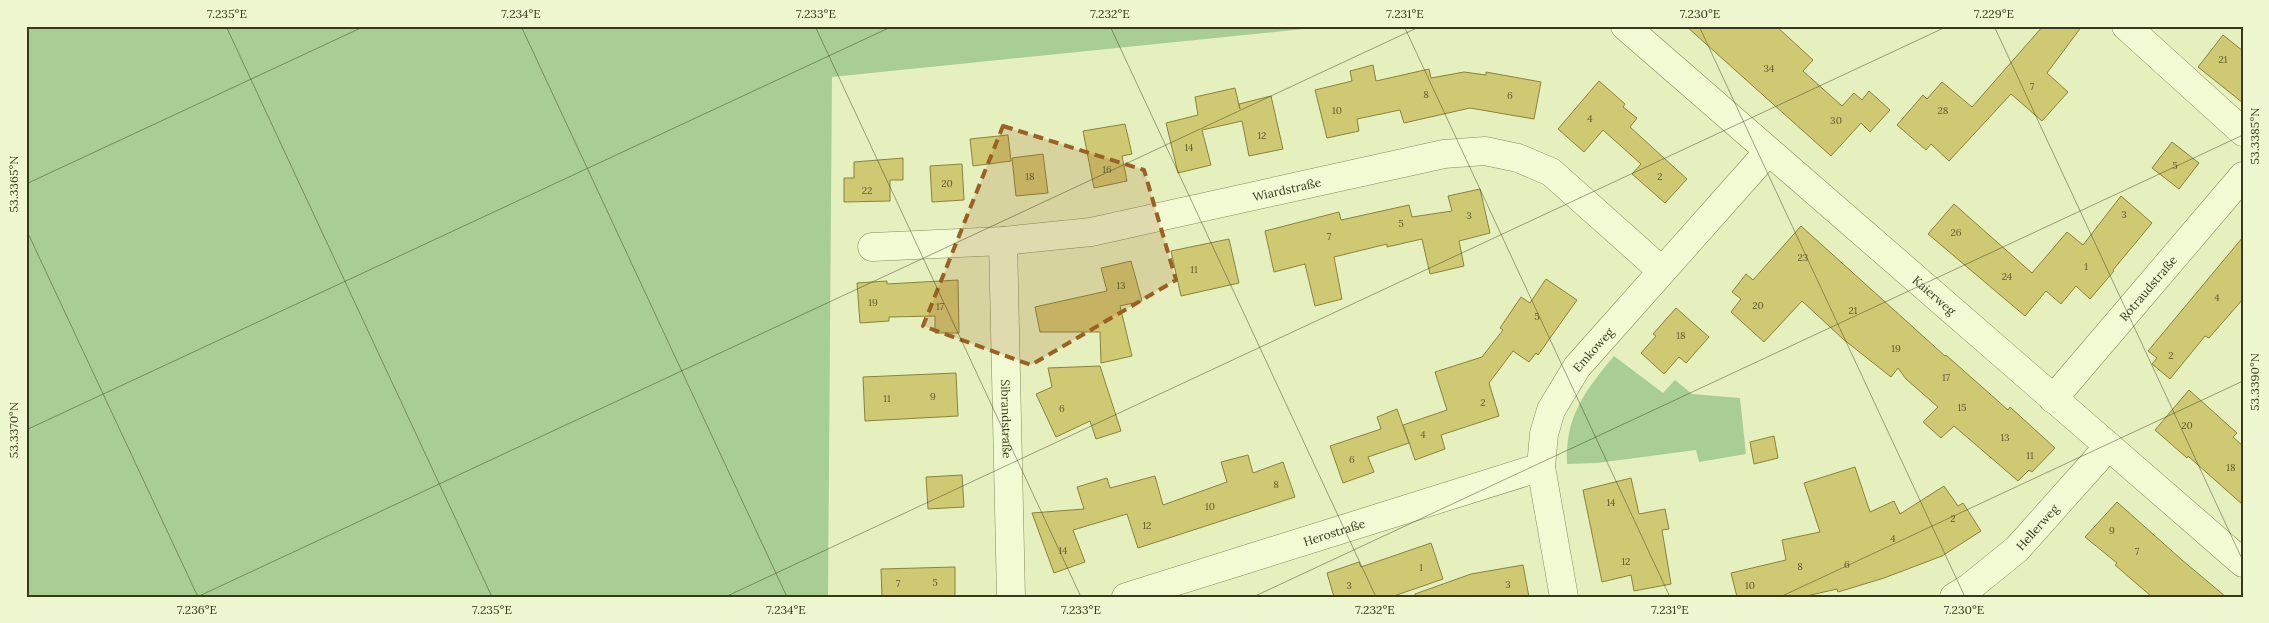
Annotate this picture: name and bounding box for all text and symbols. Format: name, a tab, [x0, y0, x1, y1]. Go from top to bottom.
text: 7.235°E	[207, 6, 247, 21]
text: 7.234°E	[501, 6, 541, 21]
text: 7.233°E	[796, 6, 836, 21]
text: 7.232°E	[1090, 6, 1130, 21]
text: 7.231°E	[1386, 6, 1424, 21]
text: 7.230°E	[1680, 6, 1720, 21]
text: 7.229°E	[1974, 6, 2014, 21]
house number: 21	[2218, 53, 2228, 66]
house number: 34	[1764, 62, 1775, 75]
house number: 7	[2030, 80, 2035, 93]
house number: 8	[1423, 88, 1429, 101]
house number: 6	[1507, 89, 1513, 102]
house number: 10	[1332, 104, 1342, 117]
house number: 28	[1938, 104, 1949, 117]
text: 53.3385°N	[2247, 108, 2262, 164]
house number: 4	[1587, 112, 1593, 125]
house number: 30	[1830, 114, 1842, 127]
house number: 12	[1257, 129, 1267, 142]
house number: 14	[1184, 141, 1194, 154]
text: 53.3365°N	[6, 155, 21, 213]
house number: 5	[2172, 159, 2178, 172]
house number: 16	[1102, 163, 1112, 176]
house number: 18	[1025, 170, 1035, 183]
house number: 2	[1657, 170, 1663, 183]
street label: Wiardstraße	[1251, 174, 1323, 204]
house number: 20	[941, 177, 953, 190]
house number: 22	[862, 184, 872, 197]
house number: 3	[2121, 208, 2127, 221]
house number: 3	[1466, 209, 1472, 222]
house number: 5	[1398, 217, 1404, 230]
house number: 26	[1950, 226, 1962, 239]
house number: 7	[1327, 230, 1332, 243]
house number: 23	[1798, 251, 1809, 264]
street label: Rotraudstraße	[2116, 252, 2180, 324]
house number: 1	[2084, 260, 2088, 273]
house number: 11	[1190, 263, 1198, 276]
house number: 24	[2002, 270, 2013, 283]
street label: Kaierweg	[1910, 272, 1959, 318]
house number: 13	[1116, 279, 1126, 292]
house number: 4	[2214, 291, 2220, 304]
house number: 19	[868, 296, 878, 309]
house number: 20	[1752, 299, 1764, 312]
house number: 17	[936, 300, 945, 313]
house number: 21	[1848, 304, 1858, 317]
house number: 5	[1534, 310, 1540, 323]
street label: Emkoweg	[1569, 324, 1616, 375]
house number: 18	[1676, 329, 1686, 342]
house number: 19	[1891, 342, 1901, 355]
house number: 2	[2168, 349, 2174, 362]
text: 53.3390°N	[2247, 353, 2262, 411]
house number: 17	[1942, 371, 1951, 384]
street label: Sibrandstraße	[999, 379, 1015, 459]
house number: 9	[930, 390, 936, 403]
house number: 11	[883, 392, 891, 405]
house number: 2	[1480, 396, 1486, 409]
house number: 15	[1957, 401, 1967, 414]
text: 53.3370°N	[6, 402, 21, 458]
house number: 6	[1059, 402, 1065, 415]
house number: 20	[2181, 419, 2193, 432]
house number: 4	[1420, 428, 1426, 441]
house number: 13	[2000, 431, 2010, 444]
house number: 11	[2026, 449, 2034, 462]
house number: 6	[1349, 453, 1355, 466]
house number: 18	[2226, 461, 2236, 474]
house number: 8	[1273, 478, 1279, 491]
house number: 14	[1606, 496, 1616, 509]
house number: 10	[1205, 500, 1215, 513]
street label: Hellerweg	[2012, 500, 2061, 553]
house number: 2	[1950, 512, 1956, 525]
street label: Herostraße	[1301, 515, 1367, 549]
house number: 12	[1142, 519, 1152, 532]
house number: 9	[2109, 524, 2115, 537]
house number: 4	[1890, 532, 1896, 545]
house number: 14	[1058, 544, 1068, 557]
house number: 7	[2135, 545, 2140, 558]
house number: 12	[1621, 555, 1631, 568]
house number: 6	[1844, 558, 1850, 571]
house number: 8	[1797, 560, 1803, 573]
house number: 1	[1419, 561, 1423, 574]
house number: 5	[932, 576, 938, 589]
house number: 7	[896, 577, 901, 590]
house number: 3	[1505, 578, 1511, 591]
house number: 3	[1346, 579, 1352, 592]
house number: 10	[1745, 579, 1755, 592]
text: 7.236°E	[177, 602, 217, 617]
text: 7.235°E	[472, 602, 512, 617]
text: 7.234°E	[766, 602, 806, 617]
text: 7.233°E	[1061, 602, 1101, 617]
text: 7.232°E	[1355, 602, 1395, 617]
text: 7.231°E	[1651, 602, 1689, 617]
text: 7.230°E	[1944, 602, 1984, 617]

